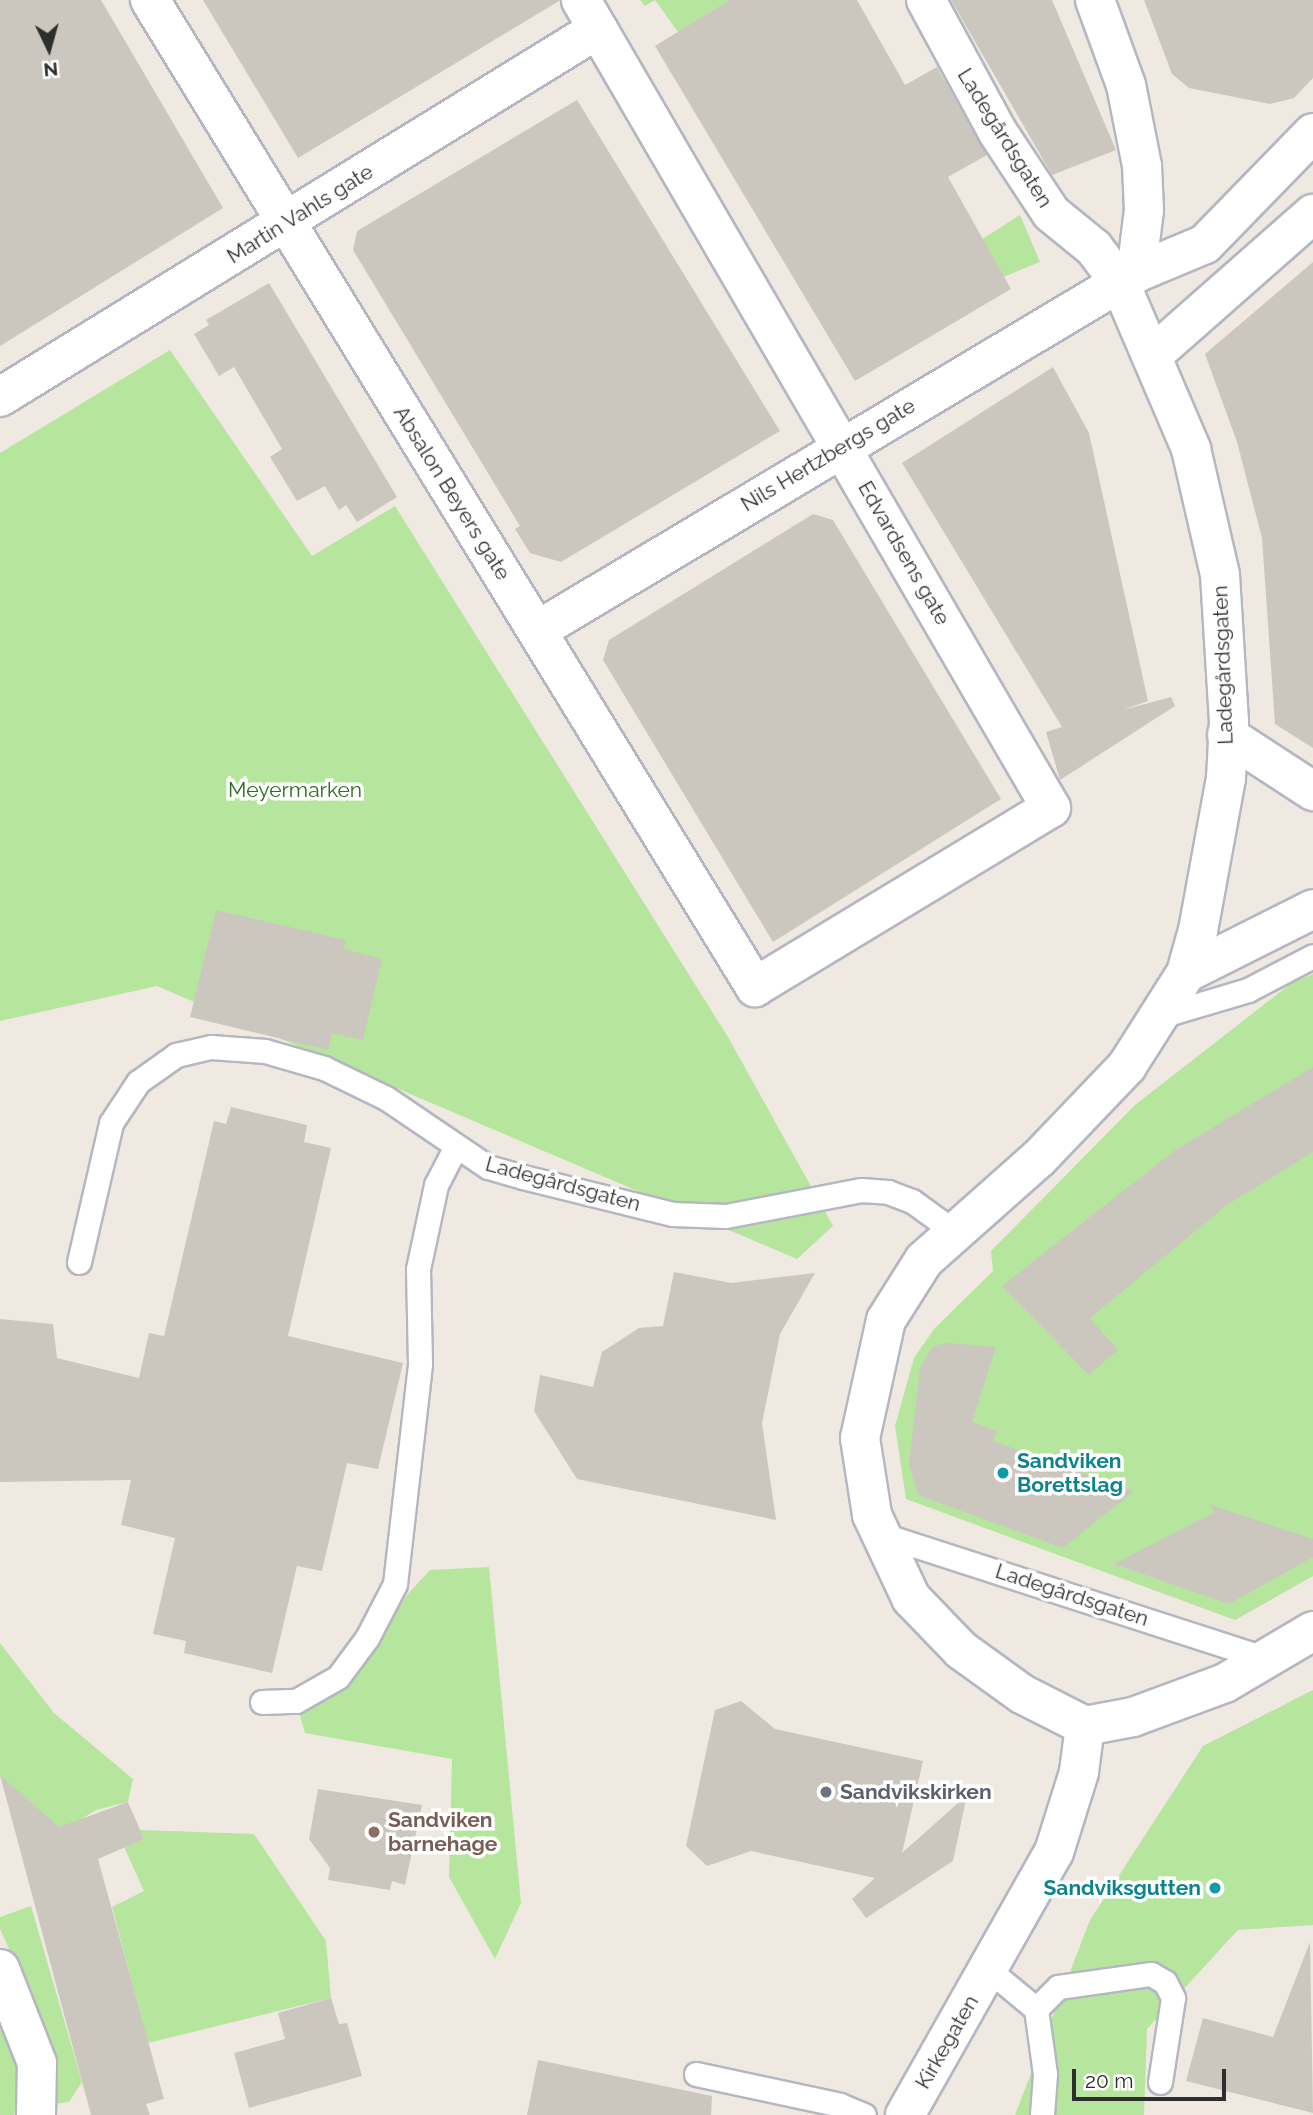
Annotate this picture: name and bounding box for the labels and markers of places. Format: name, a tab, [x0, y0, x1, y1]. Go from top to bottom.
place label: Sandviken Borettslag	[1017, 1448, 1123, 1498]
marker: Sandviken Borettslag	[995, 1465, 1011, 1481]
place label: Sandvikskirken	[840, 1779, 992, 1805]
marker: Sandvikskirken	[818, 1784, 834, 1800]
place label: Sandviken barnehage	[388, 1807, 497, 1857]
marker: Sandviken barnehage	[366, 1824, 382, 1840]
place label: Sandviksgutten	[1044, 1875, 1201, 1901]
marker: Sandviksgutten	[1207, 1880, 1223, 1896]

